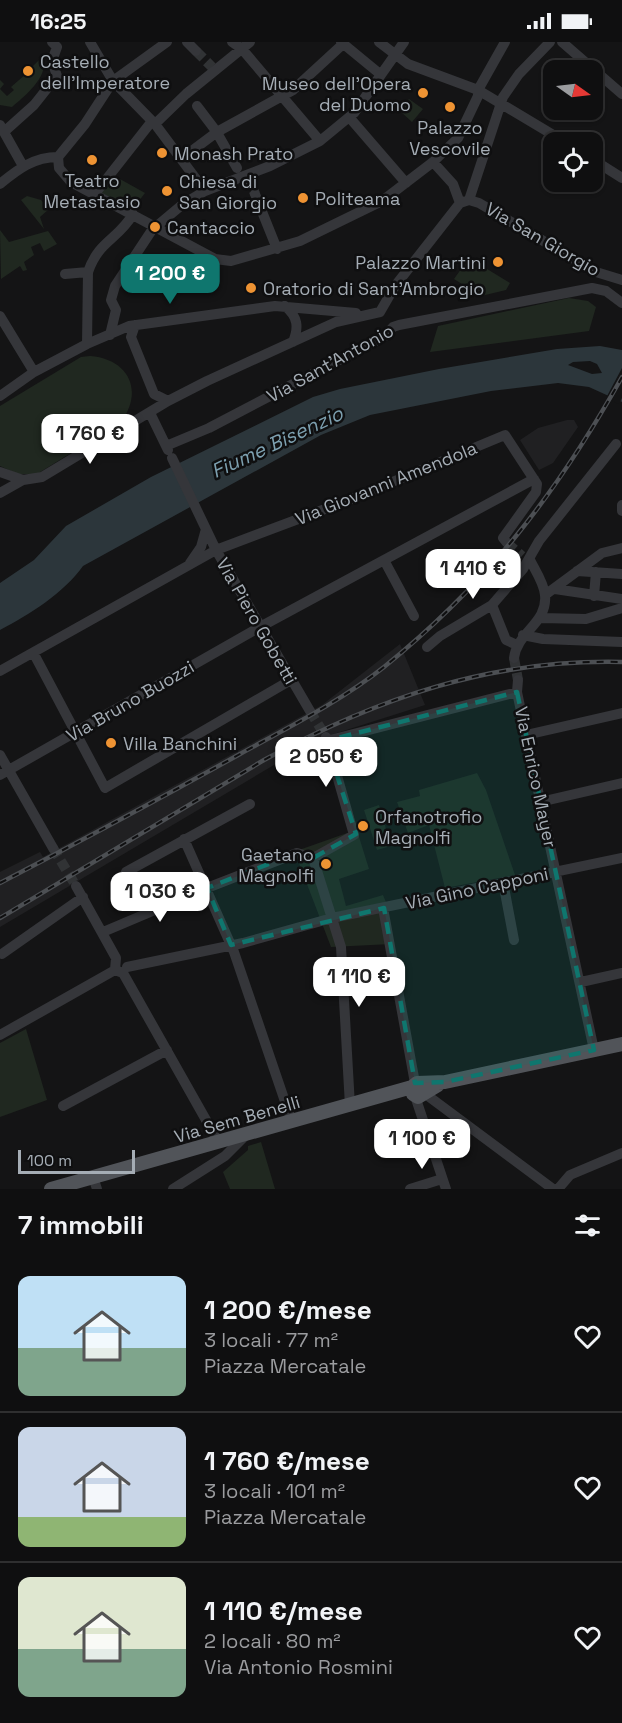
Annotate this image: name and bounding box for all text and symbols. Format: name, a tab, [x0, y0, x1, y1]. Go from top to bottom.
text: 16:25	[30, 7, 86, 35]
place label: Castello dell'Imperatore	[40, 50, 170, 94]
north arrow	[543, 60, 603, 120]
map controls	[543, 60, 603, 192]
marker: Castello dell'Imperatore	[21, 64, 35, 78]
place label: Museo dell'Opera del Duomo	[262, 72, 411, 116]
marker: Museo dell'Opera del Duomo	[416, 86, 430, 100]
marker: Palazzo Vescovile	[443, 100, 457, 114]
place label: Palazzo Vescovile	[409, 116, 491, 160]
button: locate	[543, 132, 603, 192]
place label: Monash Prato	[174, 142, 293, 165]
marker: Monash Prato	[155, 146, 169, 160]
marker: Teatro Metastasio	[85, 153, 99, 167]
place label: Teatro Metastasio	[43, 169, 141, 213]
place label: Chiesa di San Giorgio	[179, 170, 277, 214]
marker: Chiesa di San Giorgio	[160, 184, 174, 198]
place label: Politeama	[315, 187, 400, 210]
marker: Politeama	[296, 191, 310, 205]
street label: Via San Giorgio	[482, 197, 604, 281]
place label: Cantaccio	[167, 216, 255, 239]
marker: Cantaccio	[148, 220, 162, 234]
place label: Palazzo Martini	[355, 251, 486, 274]
pin: 1 200 €	[115, 254, 225, 305]
marker: Palazzo Martini	[491, 255, 505, 269]
text: 1 200 €	[135, 260, 205, 286]
place label: Oratorio di Sant'Ambrogio	[263, 277, 485, 300]
marker: Oratorio di Sant'Ambrogio	[244, 281, 258, 295]
street label: Via Sant'Antonio	[262, 319, 398, 407]
water label: Fiume Bisenzio	[207, 400, 348, 484]
pin: 1 760 €	[35, 414, 145, 465]
text: 1 760 €	[55, 420, 125, 446]
street label: Via Giovanni Amendola	[292, 436, 480, 530]
pin: 1 410 €	[418, 549, 528, 600]
street label: Via Piero Gobetti	[211, 554, 303, 688]
text: 1 410 €	[440, 555, 506, 581]
street label: Via Bruno Buozzi	[62, 655, 198, 747]
street label: Via Enrico Mayer	[510, 704, 562, 850]
place label: Villa Banchini	[123, 732, 237, 755]
marker: Villa Banchini	[104, 736, 118, 750]
pin: 2 050 €	[271, 737, 381, 788]
text: 2 050 €	[289, 743, 363, 769]
place label: Orfanotrofio Magnolfi	[375, 805, 482, 849]
marker: Orfanotrofio Magnolfi	[356, 819, 370, 833]
place label: Gaetano Magnolfi	[238, 843, 314, 887]
marker: Gaetano Magnolfi	[319, 857, 333, 871]
street label: Via Gino Capponi	[404, 862, 550, 914]
pin: 1 030 €	[105, 872, 215, 923]
text: 1 030 €	[125, 878, 195, 904]
pin: 1 110 €	[304, 957, 414, 1008]
text: 1 110 €	[327, 963, 391, 989]
street label: Via Sem Benelli	[171, 1090, 303, 1148]
pin: 1 100 €	[367, 1119, 477, 1170]
text: 1 100 €	[388, 1125, 456, 1151]
scale bar	[18, 1147, 135, 1174]
text: 100 m	[27, 1150, 72, 1171]
text: 7 immobili	[18, 1208, 144, 1242]
icon: filters	[571, 1209, 604, 1242]
text: 1 200 €/mese	[204, 1293, 372, 1327]
icon: home	[66, 1300, 138, 1372]
icon: heart	[571, 1320, 604, 1353]
text: 3 locali · 77 m²	[204, 1327, 338, 1353]
text: Piazza Mercatale	[204, 1353, 366, 1379]
text: 1 760 €/mese	[204, 1444, 370, 1478]
icon: home	[66, 1451, 138, 1523]
icon: heart	[571, 1471, 604, 1504]
text: 3 locali · 101 m²	[204, 1478, 345, 1504]
text: Piazza Mercatale	[204, 1504, 366, 1530]
text: 1 110 €/mese	[204, 1594, 363, 1628]
icon: home	[66, 1601, 138, 1673]
icon: heart	[571, 1621, 604, 1654]
text: 2 locali · 80 m²	[204, 1628, 341, 1654]
text: Via Antonio Rosmini	[204, 1654, 393, 1680]

